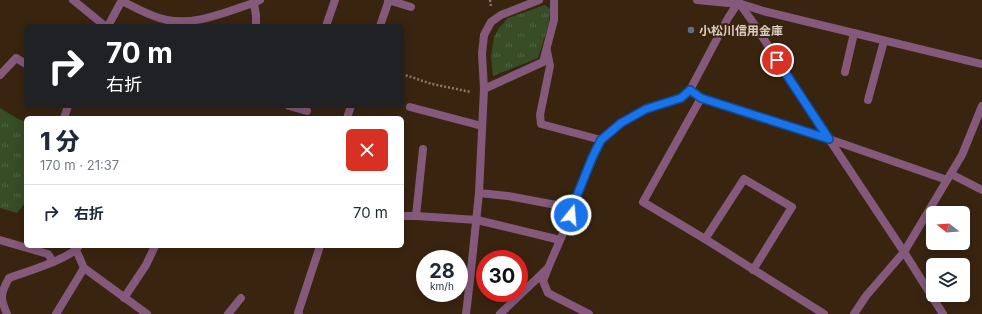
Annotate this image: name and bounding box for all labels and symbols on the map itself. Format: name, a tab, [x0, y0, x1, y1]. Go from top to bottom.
place label: 小松川信用金庫	[699, 23, 783, 38]
marker: 小松川信用金庫	[686, 25, 696, 35]
pin	[760, 43, 794, 77]
position arrow	[550, 194, 592, 236]
north arrow	[926, 206, 970, 250]
speed limit sign: 30	[476, 250, 528, 302]

